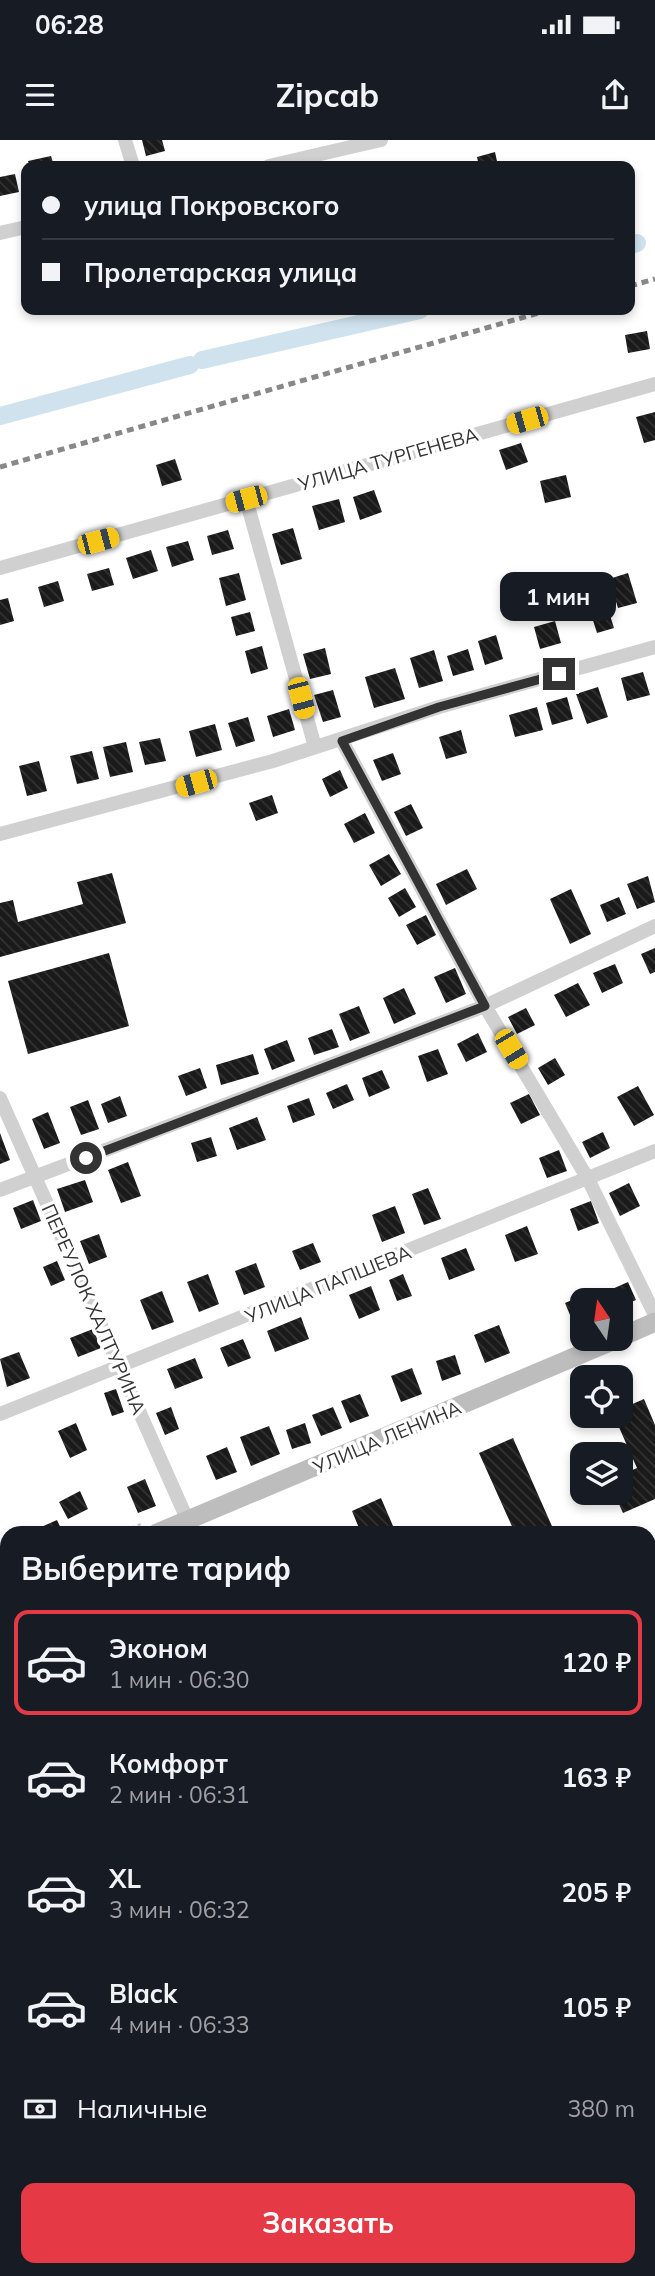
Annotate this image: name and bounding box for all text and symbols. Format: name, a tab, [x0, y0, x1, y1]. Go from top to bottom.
text: 06:28	[35, 8, 104, 41]
text: Zipcab	[276, 75, 379, 115]
icon: menu	[21, 76, 59, 114]
icon: share	[596, 76, 634, 114]
text: улица Покровского	[84, 189, 340, 222]
text: Пролетарская улица	[84, 256, 357, 289]
car	[504, 404, 551, 436]
street label: УЛИЦА ТУРГЕНЕВА	[294, 422, 481, 496]
car	[223, 483, 270, 515]
car	[75, 525, 122, 557]
callout: 1 мин	[501, 573, 617, 622]
text: 1 мин	[526, 582, 590, 611]
route end	[543, 658, 575, 690]
car	[286, 675, 317, 721]
car	[173, 767, 220, 799]
car	[492, 1026, 531, 1072]
route start	[70, 1142, 102, 1174]
street label: ПЕРЕУЛОК ХАЛТУРИНА	[37, 1200, 151, 1418]
street label: УЛИЦА ПАПШЕВА	[241, 1240, 415, 1329]
north arrow	[570, 1288, 634, 1351]
map controls	[570, 1288, 633, 1505]
button: locate	[570, 1365, 633, 1428]
street label: УЛИЦА ЛЕНИНА	[308, 1395, 465, 1479]
button: layers	[570, 1442, 633, 1505]
text: Выберите тариф	[21, 1548, 291, 1588]
icon: car	[25, 1631, 88, 1694]
text: Эконом	[109, 1632, 208, 1665]
text: 120 ₽	[561, 1646, 631, 1679]
text: 1 мин · 06:30	[109, 1665, 249, 1694]
icon: car	[25, 1746, 88, 1809]
text: Комфорт	[109, 1747, 228, 1780]
text: 163 ₽	[561, 1761, 631, 1794]
text: 2 мин · 06:31	[109, 1780, 249, 1809]
icon: car	[25, 1861, 88, 1924]
text: XL	[109, 1862, 141, 1895]
text: 205 ₽	[561, 1876, 631, 1909]
text: 3 мин · 06:32	[109, 1895, 249, 1924]
icon: car	[25, 1976, 88, 2039]
text: Black	[109, 1977, 177, 2010]
text: 105 ₽	[561, 1991, 631, 2024]
text: 4 мин · 06:33	[109, 2010, 249, 2039]
icon: cash	[21, 2090, 59, 2128]
text: Наличные	[77, 2092, 207, 2125]
text: 380 m	[567, 2094, 635, 2123]
button: Заказать	[21, 2183, 635, 2263]

